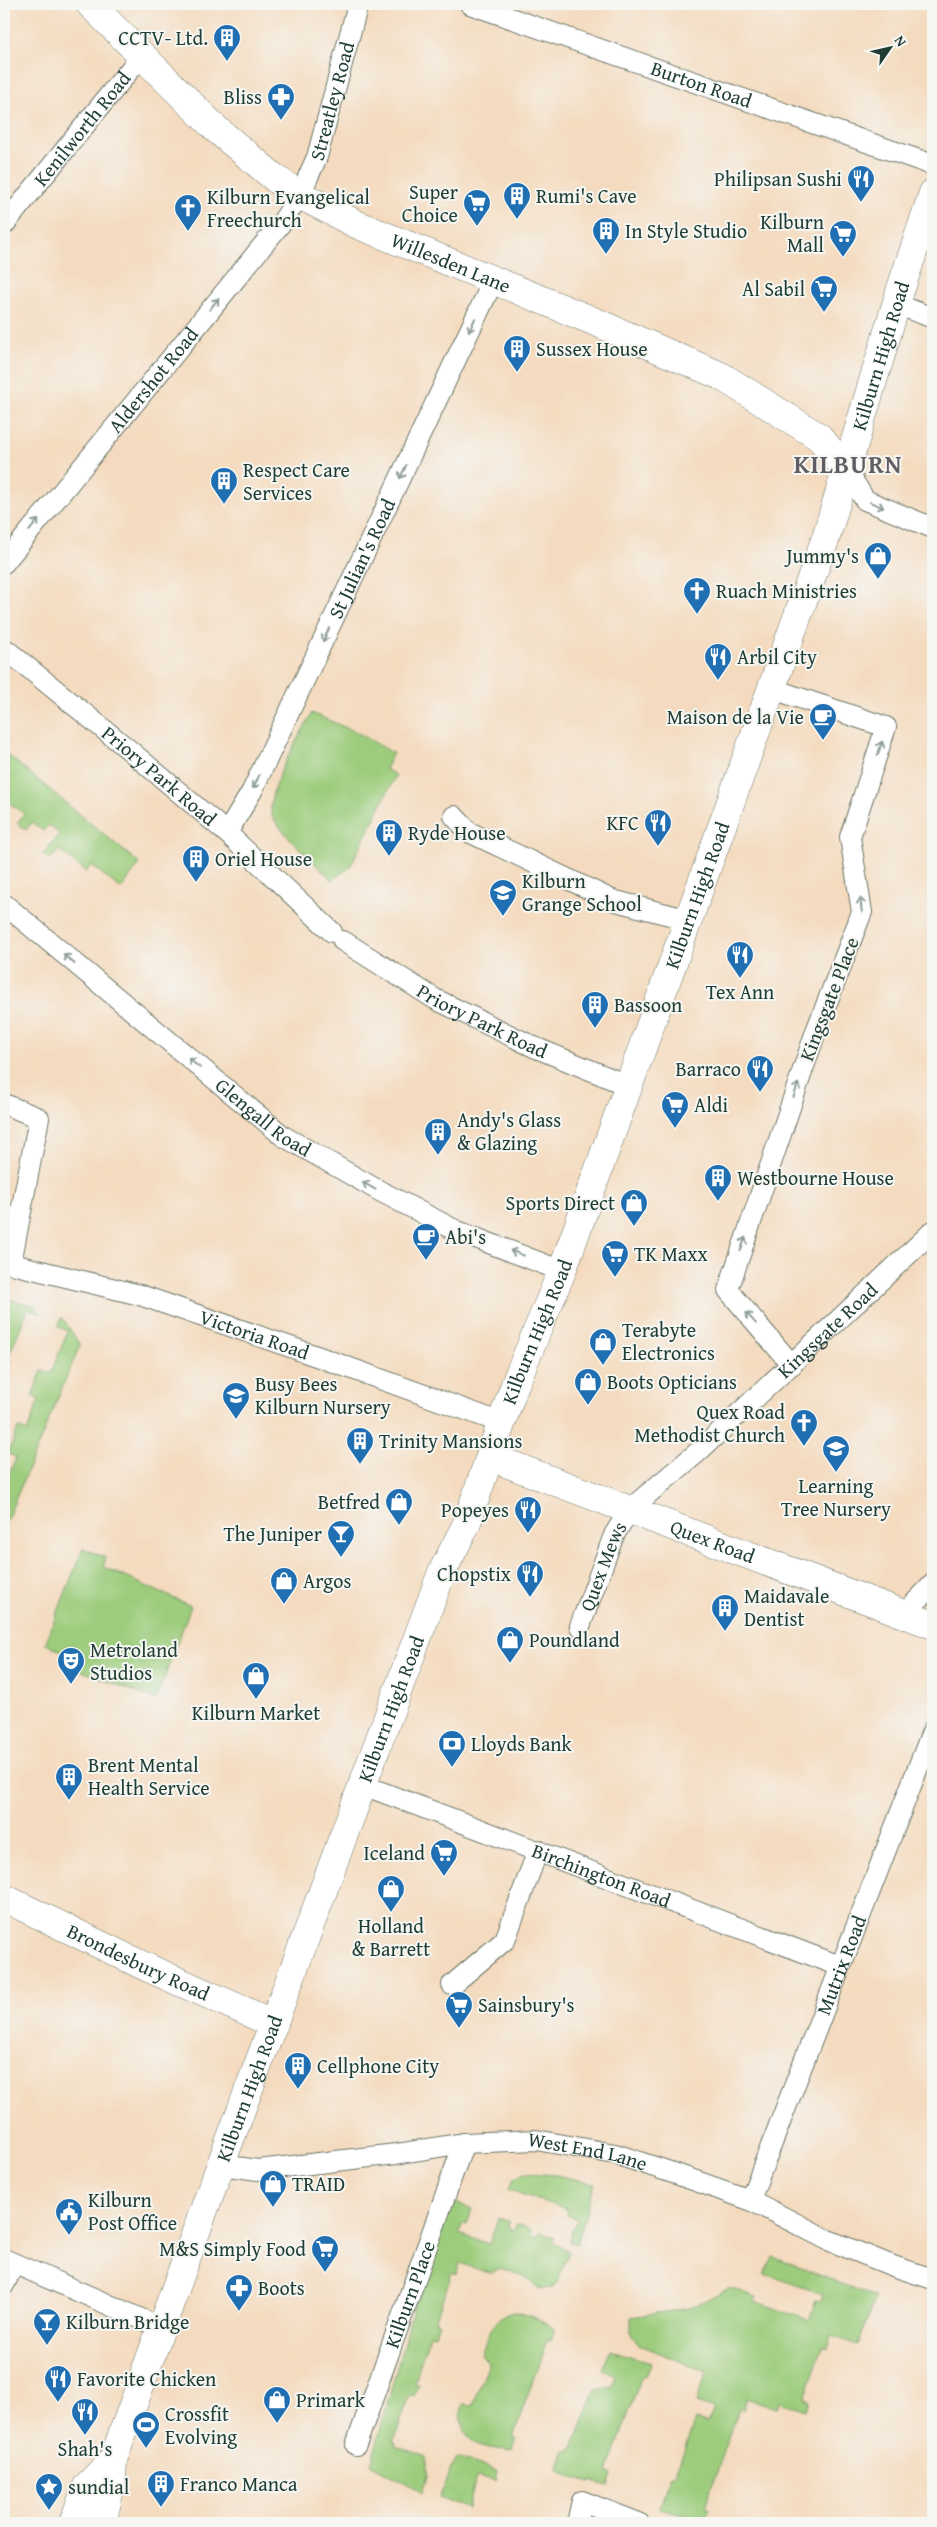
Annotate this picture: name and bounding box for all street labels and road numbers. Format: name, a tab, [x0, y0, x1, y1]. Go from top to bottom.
street label: Streatley Road	[302, 38, 361, 164]
street label: Burton Road	[647, 53, 756, 115]
street label: Kenilworth Road	[26, 64, 137, 192]
street label: Willesden Lane	[387, 225, 515, 300]
street label: Kilburn High Road	[844, 277, 916, 434]
street label: Aldershot Road	[101, 320, 205, 439]
street label: St Julian's Road	[321, 493, 402, 623]
street label: Priory Park Road	[96, 718, 224, 833]
street label: Kilburn High Road	[657, 817, 737, 973]
street label: Kingsgate Place	[792, 933, 866, 1065]
street label: Priory Park Road	[412, 976, 552, 1065]
street label: Glengall Road	[209, 1071, 317, 1163]
street label: Kilburn High Road	[494, 1255, 579, 1408]
street label: Kingsgate Road	[770, 1275, 884, 1385]
street label: Victoria Road	[196, 1302, 314, 1367]
street label: Quex Road	[666, 1512, 760, 1570]
street label: Quex Mews	[572, 1515, 633, 1615]
street label: Kilburn High Road	[350, 1631, 431, 1786]
street label: Birchington Road	[528, 1835, 675, 1915]
street label: Mutrix Road	[808, 1911, 873, 2019]
street label: Brondesbury Road	[62, 1916, 215, 2008]
street label: Kilburn High Road	[208, 2010, 289, 2166]
street label: West End Lane	[526, 2124, 651, 2178]
street label: Kilburn Place	[377, 2236, 442, 2352]

